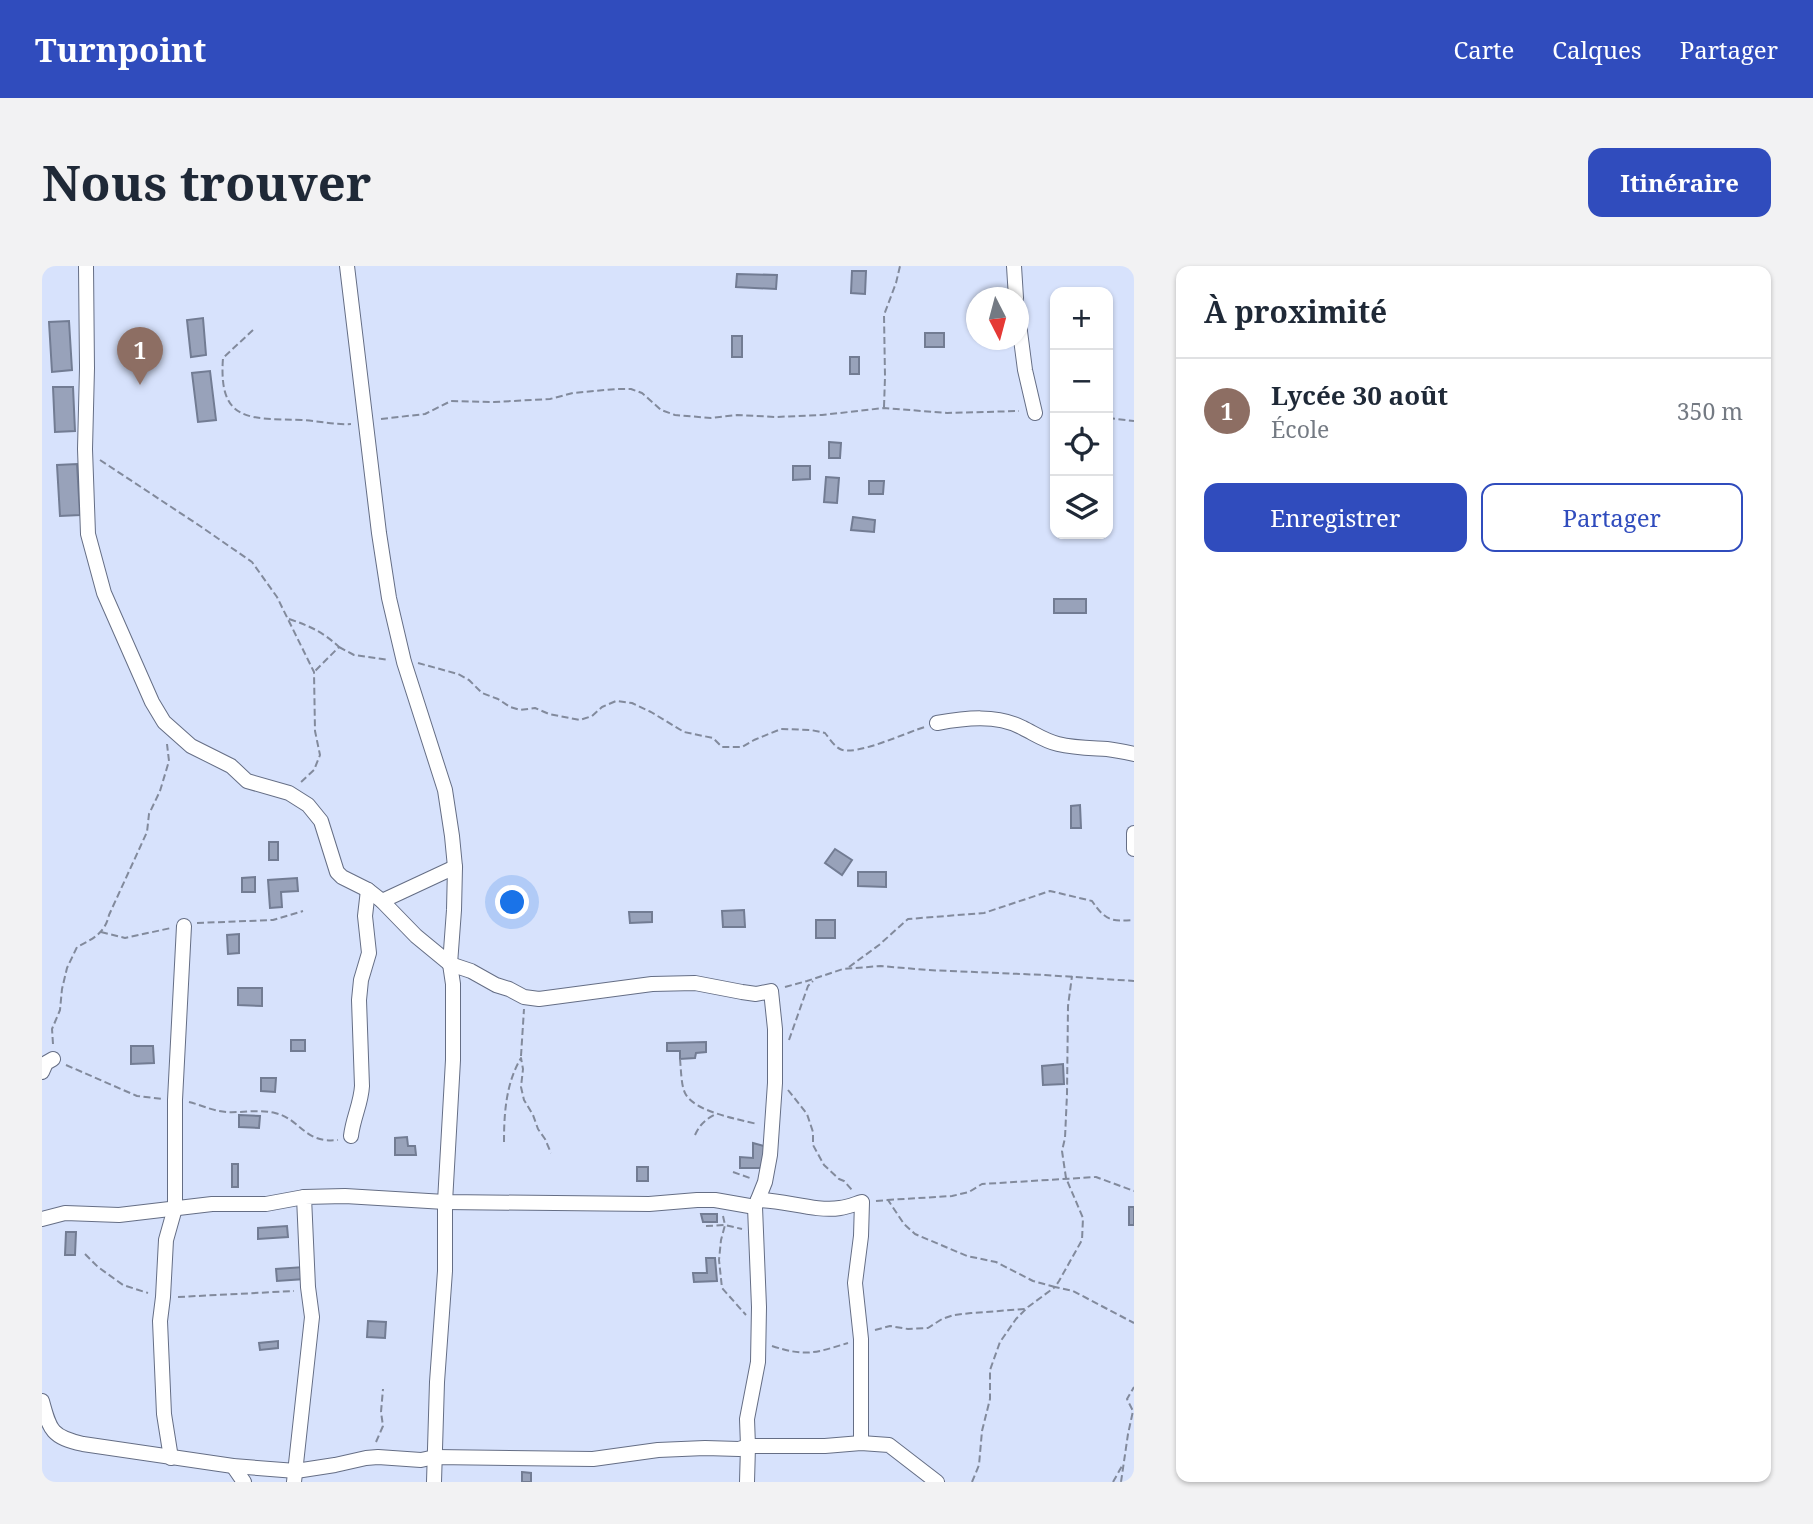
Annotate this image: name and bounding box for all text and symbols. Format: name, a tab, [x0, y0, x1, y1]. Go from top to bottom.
text: Turnpoint	[35, 27, 206, 72]
text: Carte	[1454, 33, 1514, 66]
text: Calques	[1552, 33, 1642, 66]
text: Partager	[1680, 33, 1778, 66]
button: Itinéraire	[1588, 148, 1771, 217]
text: Nous trouver	[42, 149, 371, 215]
north arrow	[966, 287, 1029, 350]
map controls	[1050, 287, 1113, 539]
button: +	[1050, 287, 1113, 350]
text: À proximité	[1204, 291, 1387, 332]
pin: 1	[117, 327, 163, 385]
button: −	[1050, 350, 1113, 413]
text: Lycée 30 août	[1271, 377, 1448, 413]
text: 1	[1221, 395, 1234, 427]
text: 350 m	[1677, 395, 1743, 427]
button: locate	[1050, 413, 1113, 476]
text: École	[1271, 413, 1329, 445]
button: layers	[1050, 476, 1113, 539]
button: Enregistrer	[1204, 483, 1467, 552]
button: Partager	[1481, 483, 1743, 552]
your location	[495, 885, 529, 919]

